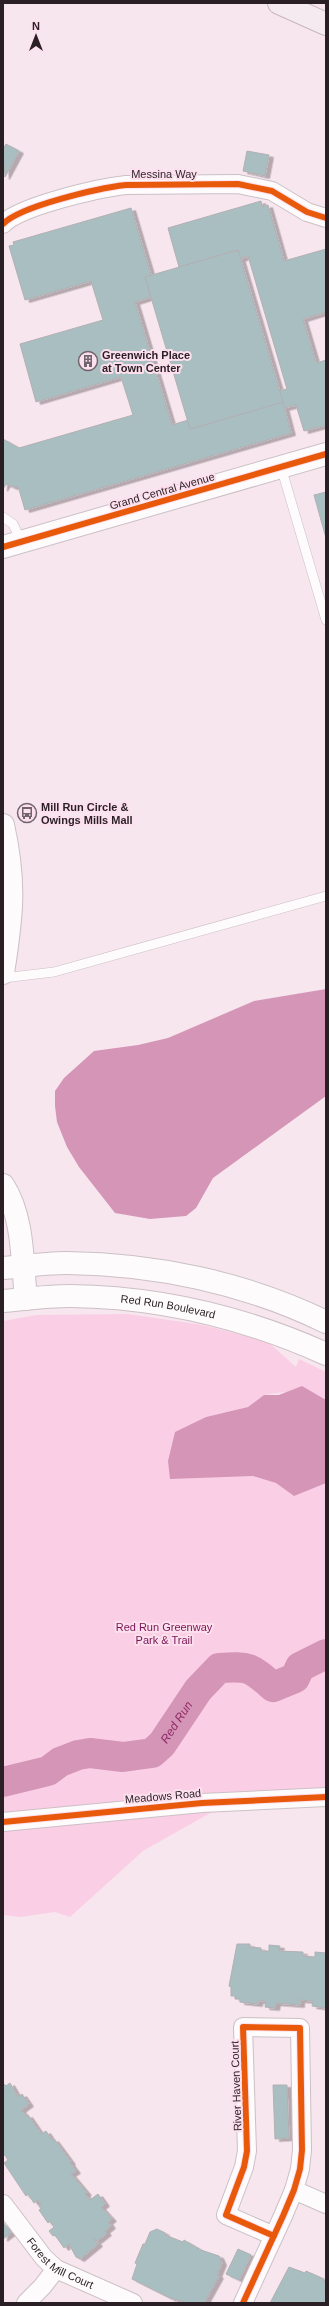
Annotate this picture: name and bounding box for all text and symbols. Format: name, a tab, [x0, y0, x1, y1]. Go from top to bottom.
north arrow	[16, 16, 56, 56]
text: N	[32, 20, 40, 32]
street label: Messina Way	[131, 168, 197, 180]
place label: Greenwich Place at Town Center	[102, 349, 190, 374]
building icon: Greenwich Place at Town Center	[77, 350, 99, 372]
street label: Grand Central Avenue	[108, 470, 216, 512]
place label: Mill Run Circle & Owings Mills Mall	[41, 801, 133, 826]
bus stop icon: Mill Run Circle & Owings Mills Mall	[16, 802, 38, 824]
street label: Red Run Boulevard	[120, 1293, 217, 1321]
park label: Red Run Greenway Park & Trail	[116, 1621, 213, 1646]
water label: Red Run	[158, 1698, 196, 1746]
street label: Meadows Road	[124, 1787, 202, 1805]
street label: River Haven Court	[228, 2041, 244, 2131]
street label: Forest Mill Court	[25, 2235, 95, 2291]

